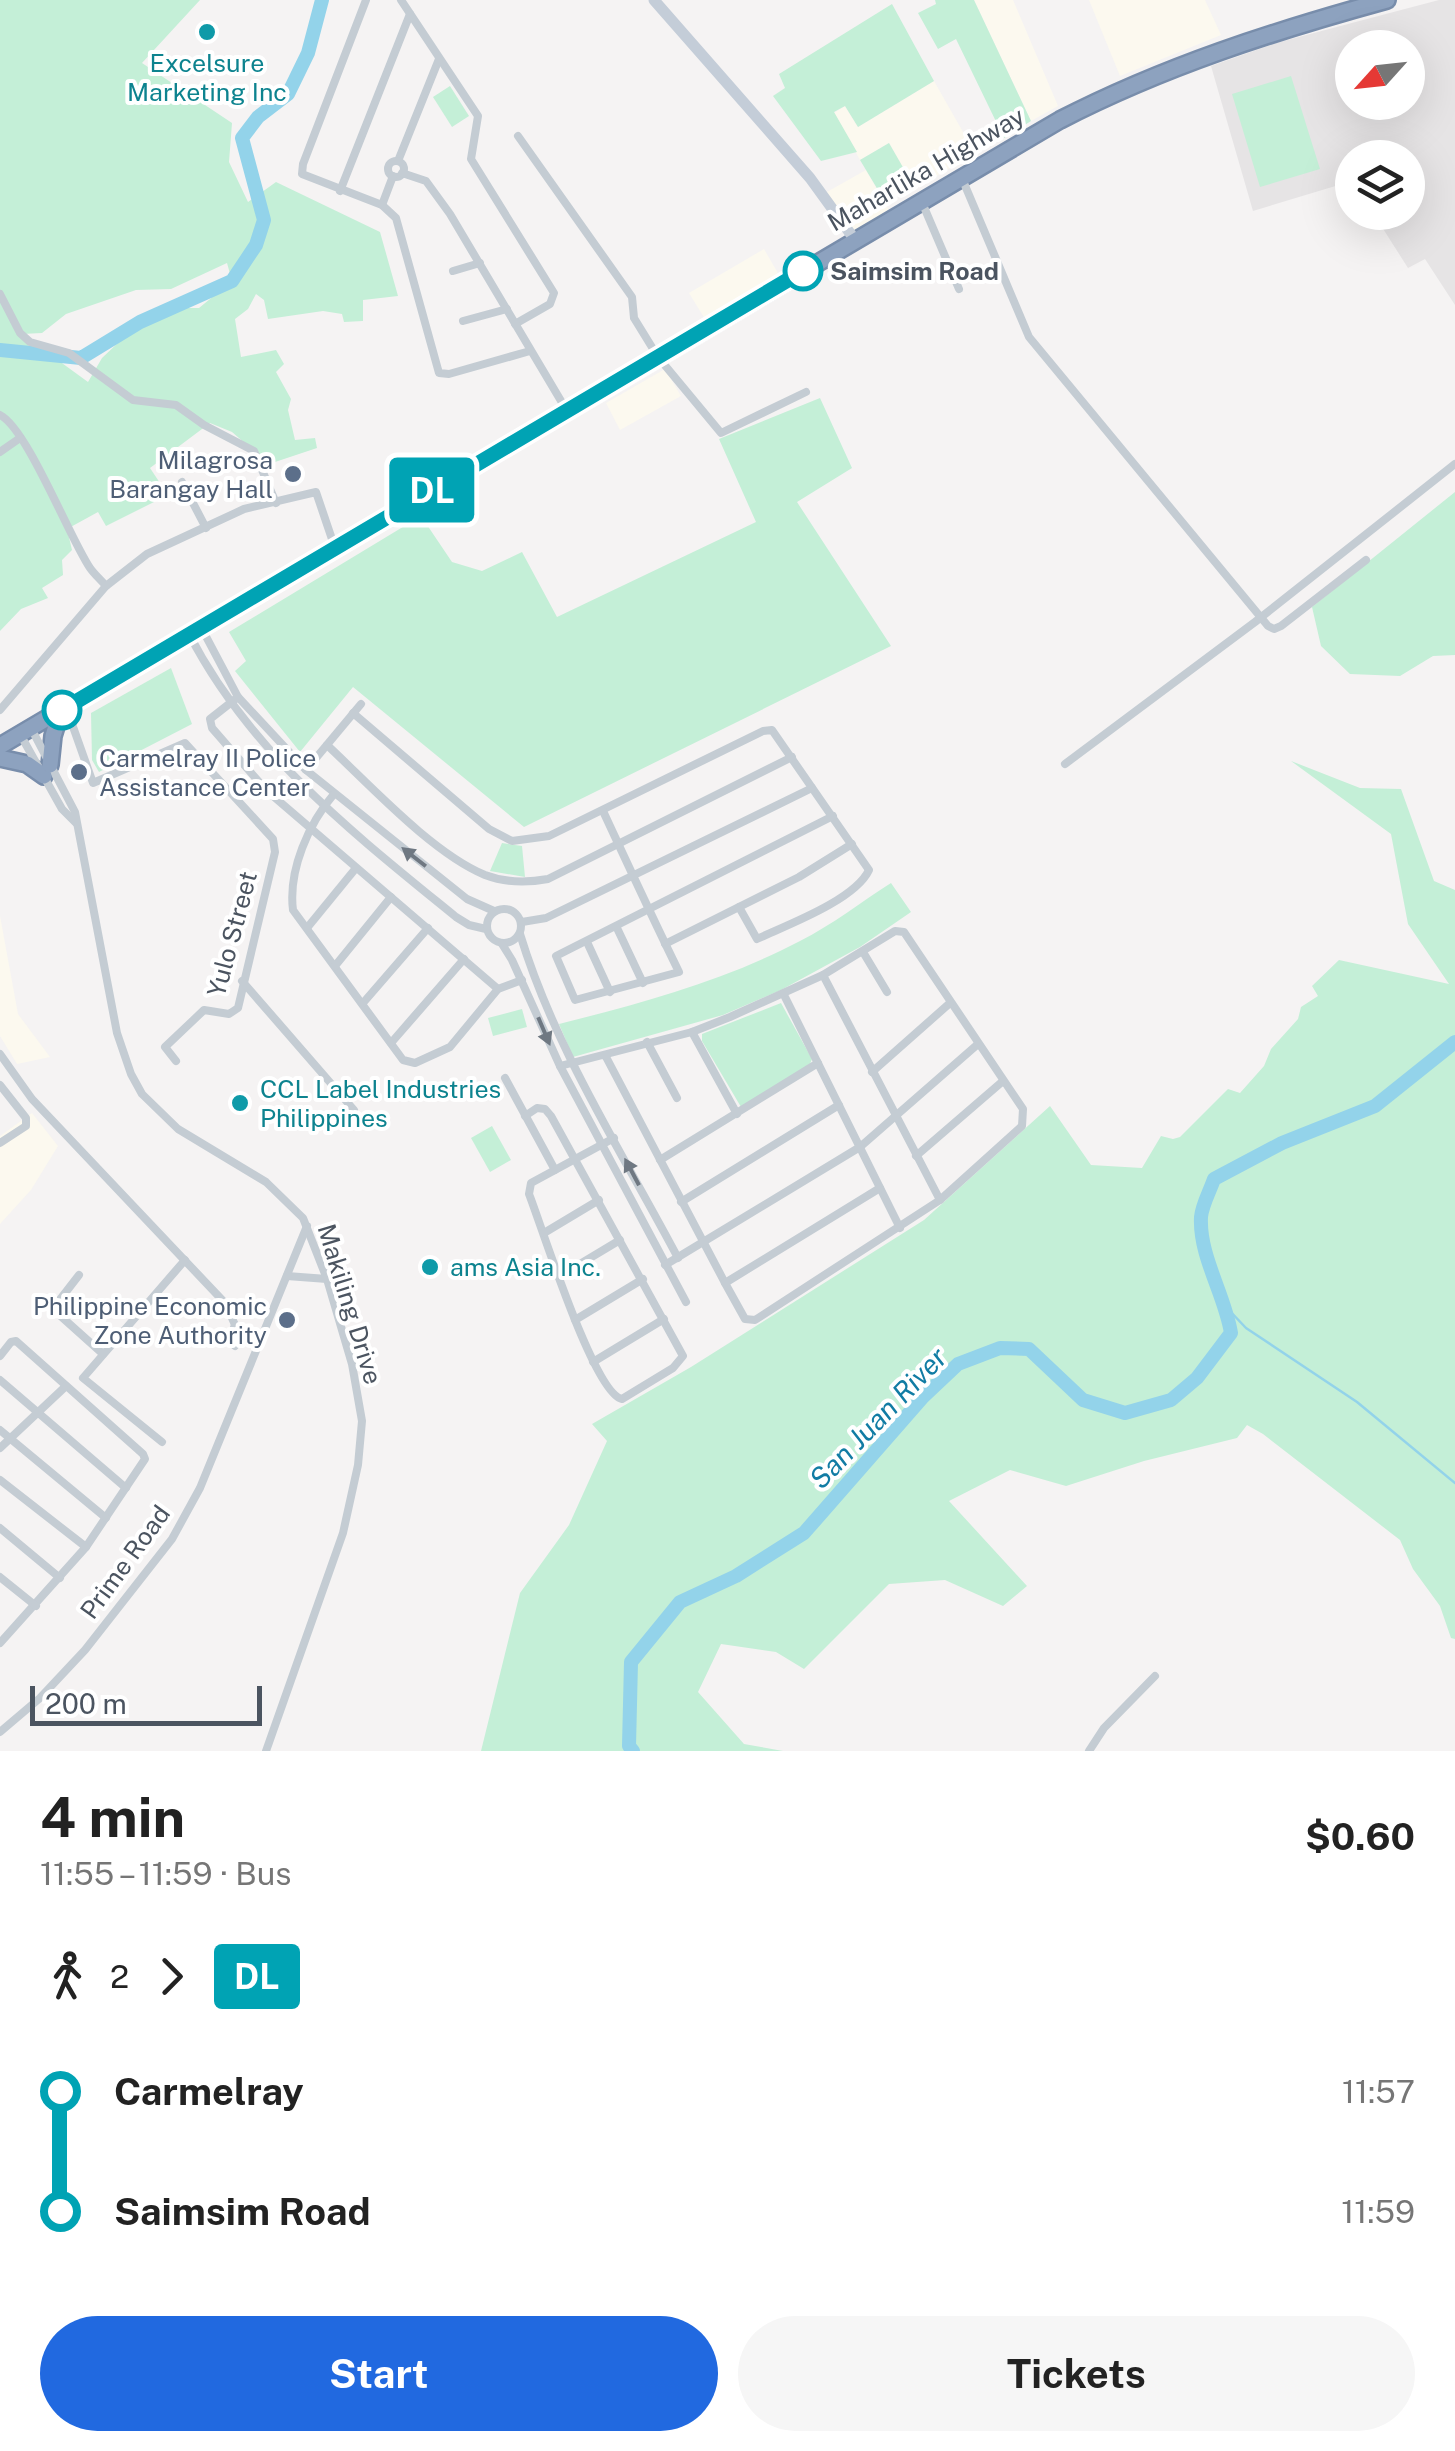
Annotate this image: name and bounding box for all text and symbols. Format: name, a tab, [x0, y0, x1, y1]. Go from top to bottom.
marker: Excelsure Marketing Inc	[196, 21, 218, 43]
north arrow	[1335, 30, 1425, 120]
map controls	[1335, 30, 1425, 230]
place label: Excelsure Marketing Inc	[127, 48, 287, 107]
street label: Maharlika Highway	[822, 100, 1030, 238]
button: layers	[1335, 140, 1425, 230]
marker: Saimsim Road	[784, 252, 822, 290]
place label: Saimsim Road	[830, 256, 999, 286]
place label: Milagrosa Barangay Hall	[109, 445, 273, 504]
line badge: DL	[387, 458, 477, 522]
marker: Milagrosa Barangay Hall	[282, 463, 304, 485]
text: DL	[409, 470, 455, 511]
unlabelled marker	[43, 691, 81, 729]
place label: Carmelray II Police Assistance Center	[99, 743, 316, 802]
marker: Carmelray II Police Assistance Center	[68, 761, 90, 783]
one-way arrow	[401, 847, 427, 868]
street label: Yulo Street	[201, 868, 263, 1000]
one-way arrow	[536, 1016, 552, 1046]
place label: CCL Label Industries Philippines	[260, 1074, 501, 1133]
marker: CCL Label Industries Philippines	[229, 1092, 251, 1114]
one-way arrow	[624, 1157, 641, 1186]
street label: Makiling Drive	[311, 1220, 389, 1388]
place label: ams Asia Inc.	[450, 1252, 601, 1282]
marker: ams Asia Inc.	[419, 1256, 441, 1278]
place label: Philippine Economic Zone Authority	[33, 1291, 267, 1350]
marker: Philippine Economic Zone Authority	[276, 1309, 298, 1331]
water label: San Juan River	[802, 1340, 953, 1495]
street label: Prime Road	[74, 1499, 176, 1625]
scale bar	[30, 1681, 262, 1726]
text: 200 m	[45, 1687, 127, 1720]
text: 4 min	[40, 1785, 185, 1849]
text: $0.60	[1305, 1814, 1415, 1859]
text: 11:55 – 11:59 · Bus	[40, 1855, 291, 1892]
icon: walk	[40, 1949, 95, 2004]
icon: forward	[144, 1949, 199, 2004]
text: DL	[234, 1956, 280, 1997]
text: 2	[110, 1958, 129, 1995]
text: Carmelray	[114, 2069, 304, 2114]
text: 11:57	[1342, 2073, 1415, 2110]
text: Saimsim Road	[114, 2189, 371, 2234]
text: 11:59	[1341, 2193, 1415, 2230]
button: Start	[40, 2316, 718, 2431]
button: Tickets	[738, 2316, 1415, 2431]

